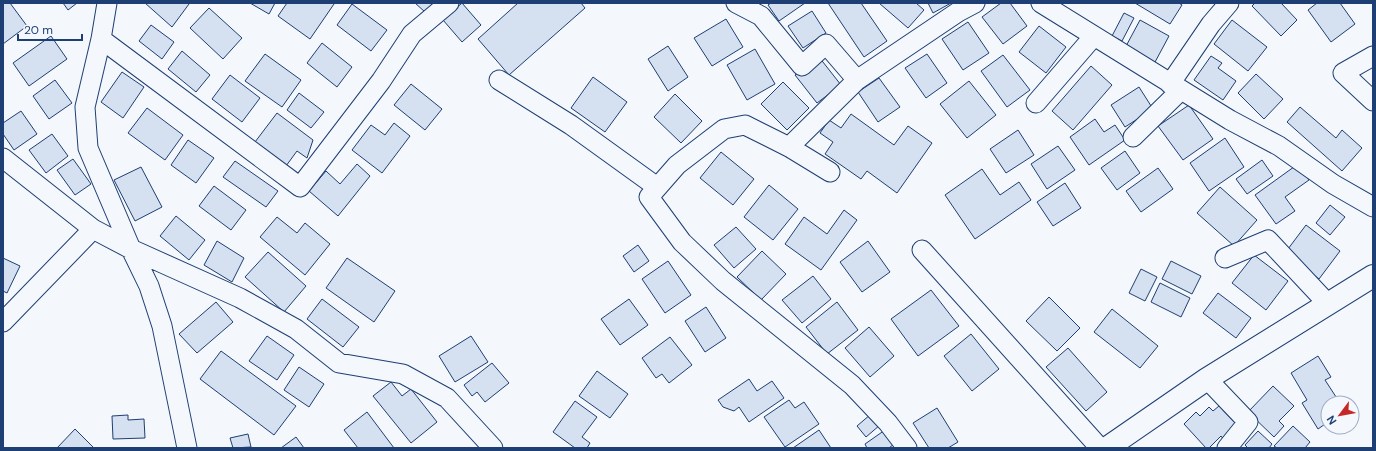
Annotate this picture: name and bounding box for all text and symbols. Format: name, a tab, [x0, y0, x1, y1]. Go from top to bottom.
scale bar	[18, 16, 82, 42]
text: 20 m	[24, 22, 53, 38]
north arrow	[1320, 395, 1360, 435]
text: N	[1323, 413, 1340, 427]

